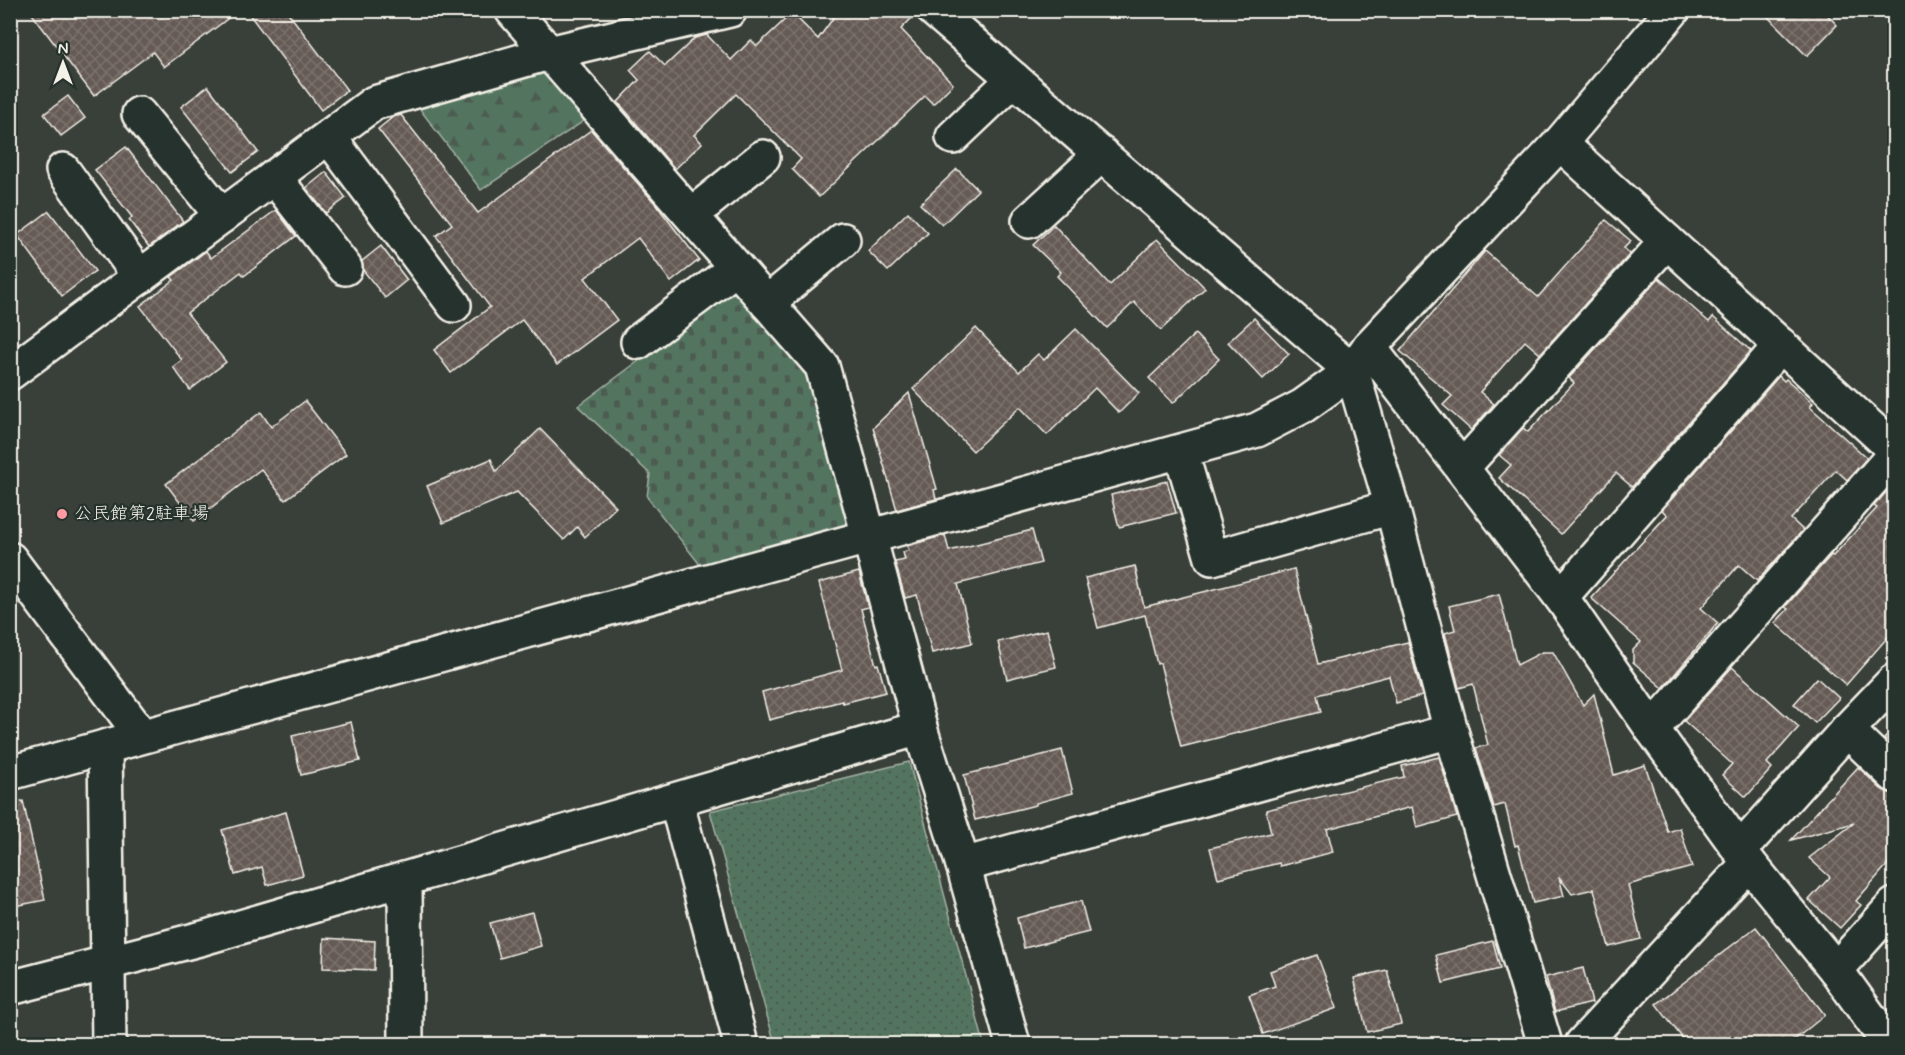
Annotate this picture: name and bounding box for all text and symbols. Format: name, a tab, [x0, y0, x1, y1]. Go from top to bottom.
north arrow	[33, 33, 93, 93]
text: N	[58, 39, 68, 60]
place label: 公民館第2駐車場	[74, 502, 209, 526]
marker: 公民館第2駐車場	[55, 507, 69, 521]

